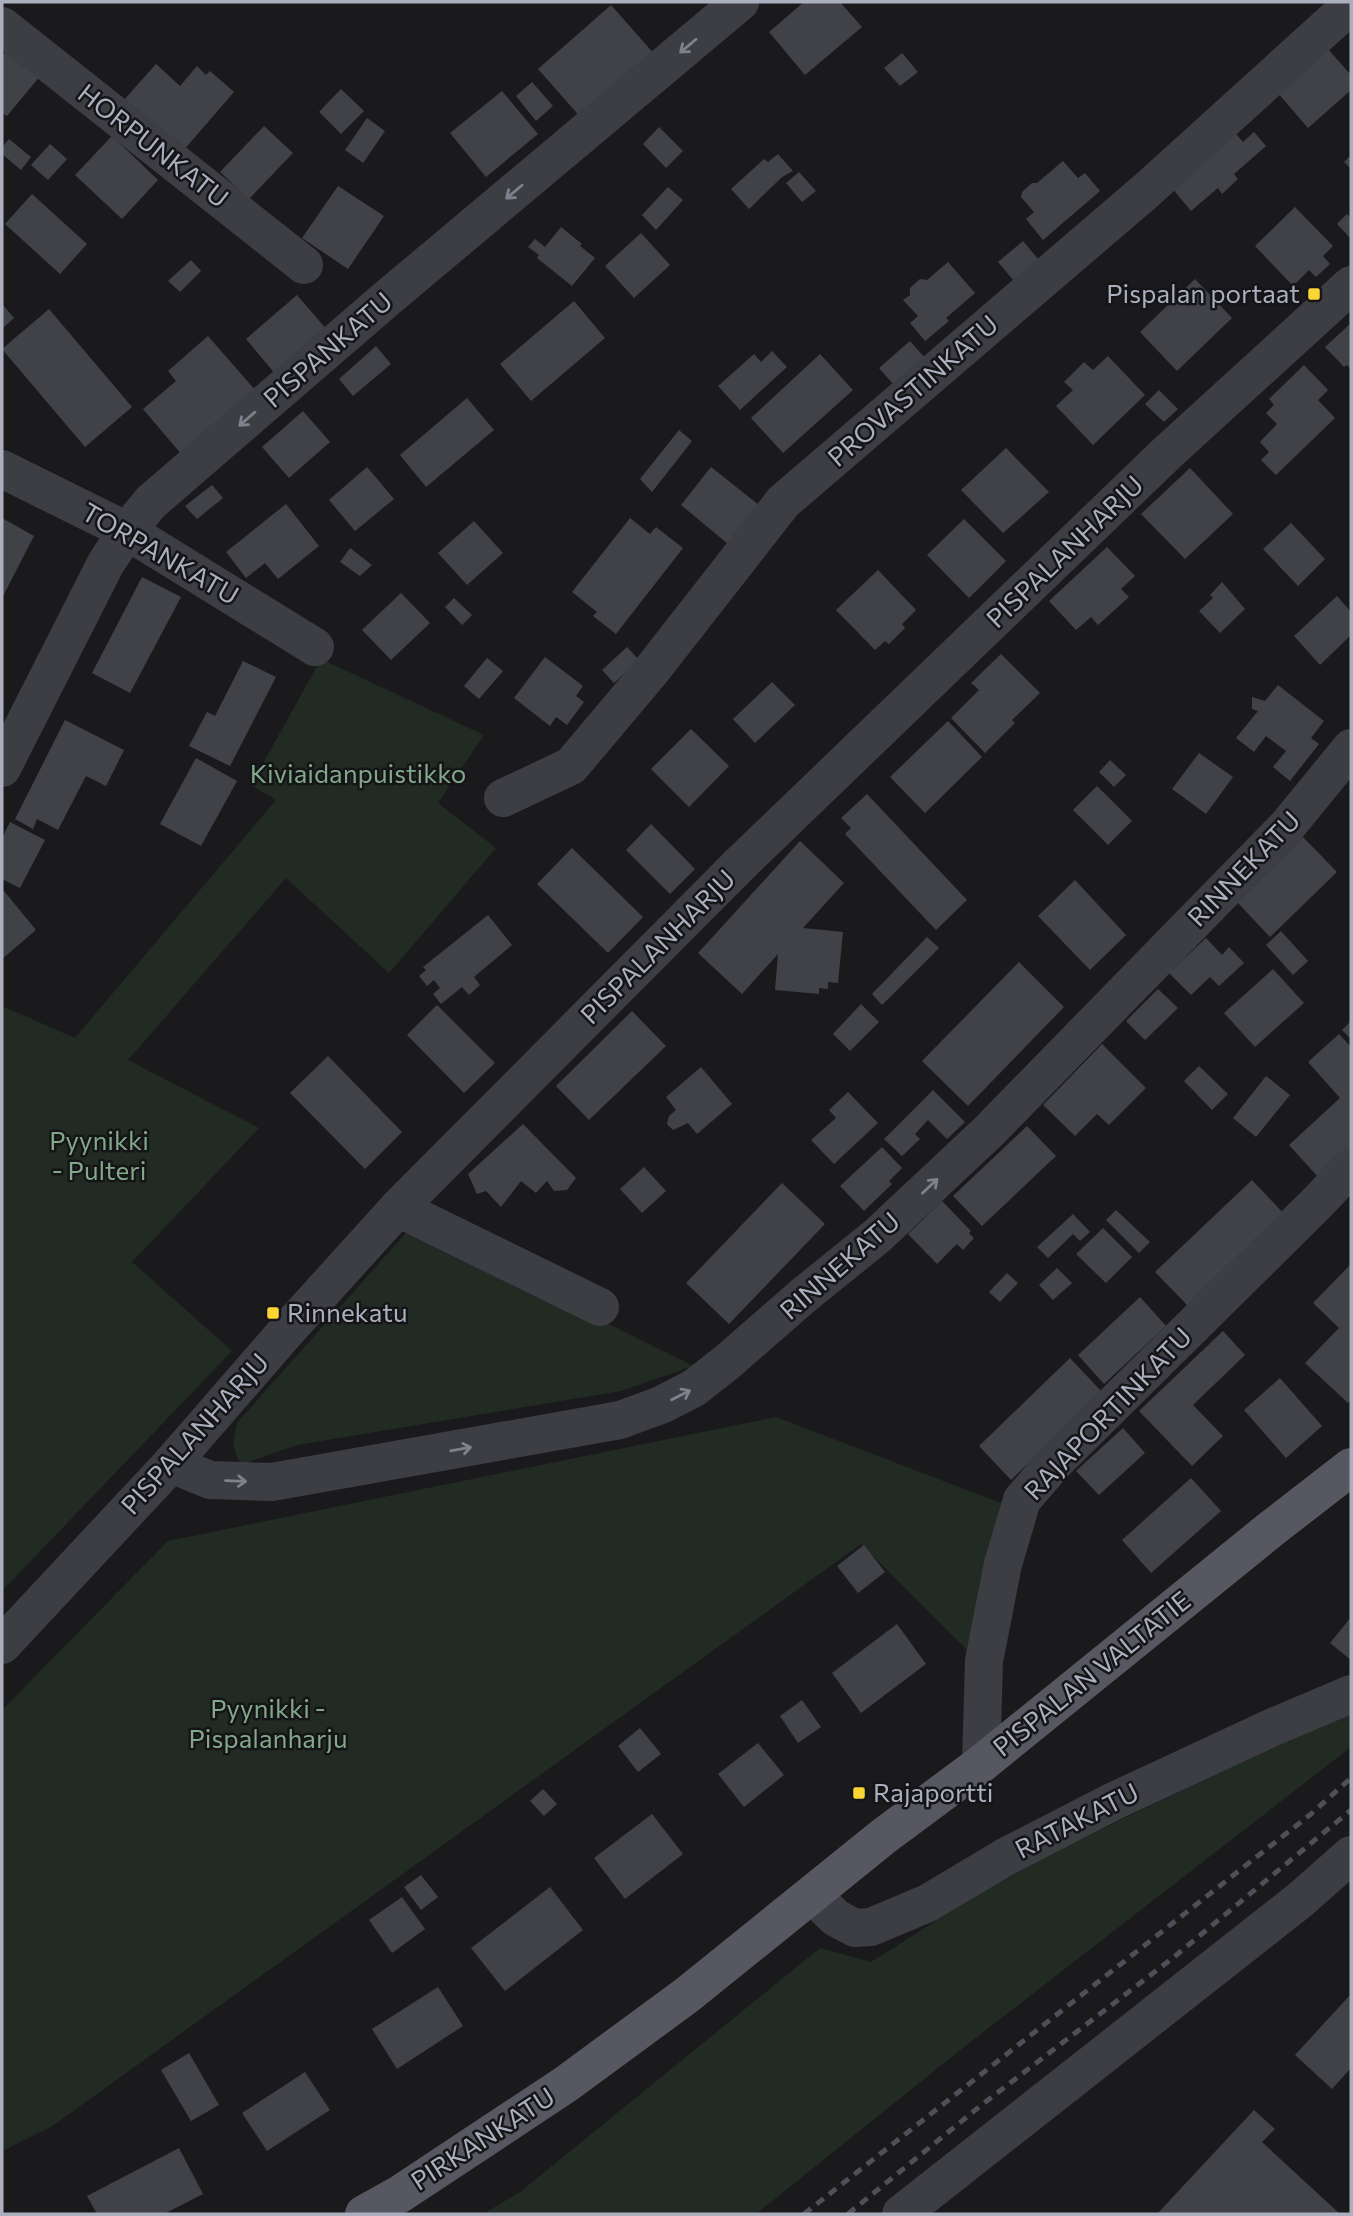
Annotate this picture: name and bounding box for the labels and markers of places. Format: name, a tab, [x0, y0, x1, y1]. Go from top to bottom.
place label: Pispalan portaat	[1106, 277, 1300, 308]
marker: Pispalan portaat	[1306, 286, 1322, 302]
place label: Rinnekatu	[287, 1296, 407, 1327]
marker: Rinnekatu	[265, 1305, 281, 1321]
place label: Rajaportti	[873, 1776, 993, 1807]
marker: Rajaportti	[851, 1785, 867, 1801]

